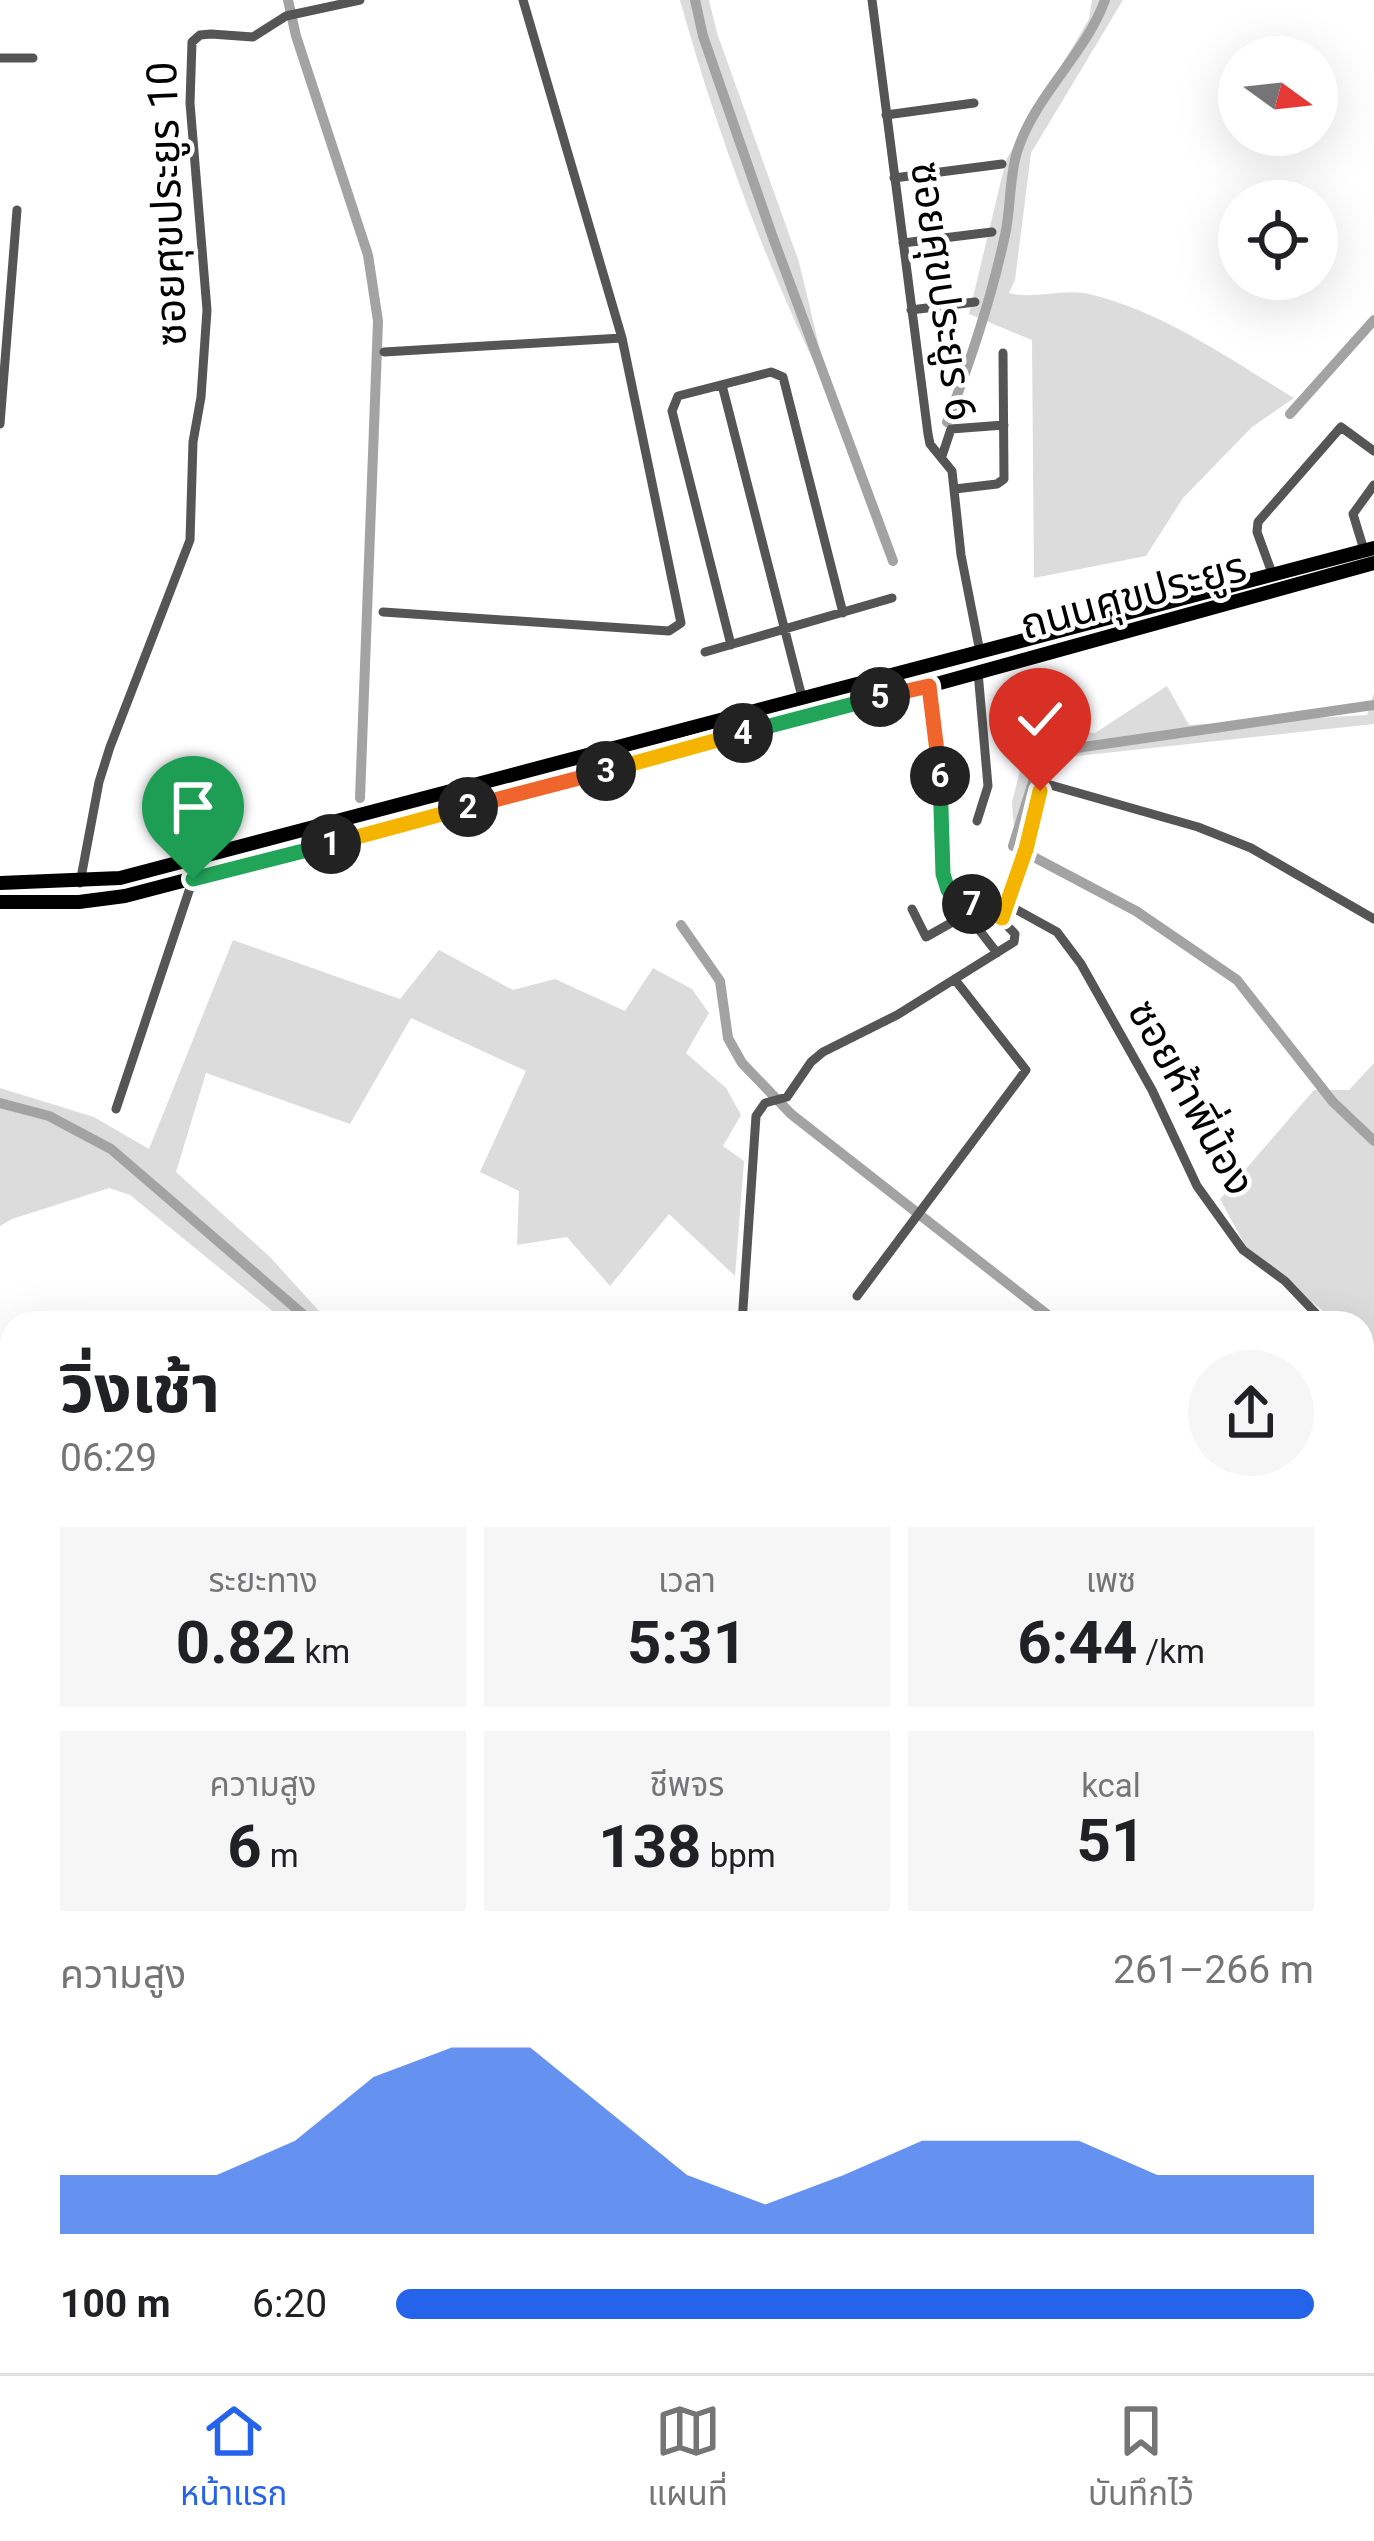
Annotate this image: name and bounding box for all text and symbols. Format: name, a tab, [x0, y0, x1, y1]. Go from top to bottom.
north arrow	[1218, 36, 1338, 156]
map controls	[1218, 36, 1338, 300]
street label: ซอยศุขประยูร 10	[137, 61, 197, 347]
street label: ซอยศุขประยูร 6	[900, 158, 986, 424]
button: locate	[1218, 180, 1338, 300]
street label: ถนนศุขประยูร	[1015, 542, 1252, 650]
pin: 5	[850, 667, 910, 727]
pin	[989, 668, 1091, 791]
text: 5	[871, 677, 889, 716]
icon: check	[1007, 686, 1073, 752]
pin: 4	[713, 703, 773, 763]
text: 4	[734, 713, 752, 752]
pin: 3	[576, 741, 636, 801]
pin: 6	[910, 746, 970, 806]
text: 3	[597, 751, 615, 790]
pin	[142, 756, 244, 879]
text: 6	[931, 756, 949, 795]
icon: arrive	[160, 774, 226, 840]
pin: 2	[438, 777, 498, 837]
text: 2	[459, 787, 477, 826]
pin: 1	[301, 814, 361, 874]
text: 1	[322, 824, 340, 863]
pin: 7	[942, 874, 1002, 934]
text: 7	[963, 884, 981, 923]
street label: ซอยห้าพี่น้อง	[1118, 989, 1269, 1203]
button: share	[1188, 1350, 1314, 1476]
text: วิ่งเช้า	[60, 1351, 220, 1428]
text: 06:29	[60, 1435, 157, 1481]
text: ระยะทาง	[208, 1561, 318, 1600]
text: เวลา	[658, 1561, 716, 1600]
text: เพซ	[1086, 1561, 1136, 1600]
text: 0.82	[176, 1607, 296, 1678]
text: 5:31	[627, 1607, 747, 1678]
text: 6:44	[1017, 1607, 1137, 1678]
text: km	[296, 1632, 350, 1671]
text: /km	[1137, 1632, 1205, 1671]
text: ความสูง	[210, 1765, 316, 1804]
text: ชีพจร	[650, 1765, 724, 1804]
text: kcal	[1081, 1766, 1141, 1805]
text: 51	[1077, 1805, 1145, 1876]
text: 6	[227, 1811, 262, 1882]
text: 138	[598, 1811, 702, 1882]
text: m	[262, 1836, 299, 1875]
text: bpm	[702, 1836, 776, 1875]
text: 261–266 m	[1113, 1947, 1314, 1993]
text: ความสูง	[60, 1952, 186, 1998]
text: 100 m	[60, 2281, 171, 2327]
text: 6:20	[252, 2281, 327, 2327]
tab: หน้าแรก	[180, 2398, 287, 2520]
tab: แผนที่	[647, 2398, 728, 2520]
tab: บันทึกไว้	[1088, 2398, 1194, 2520]

